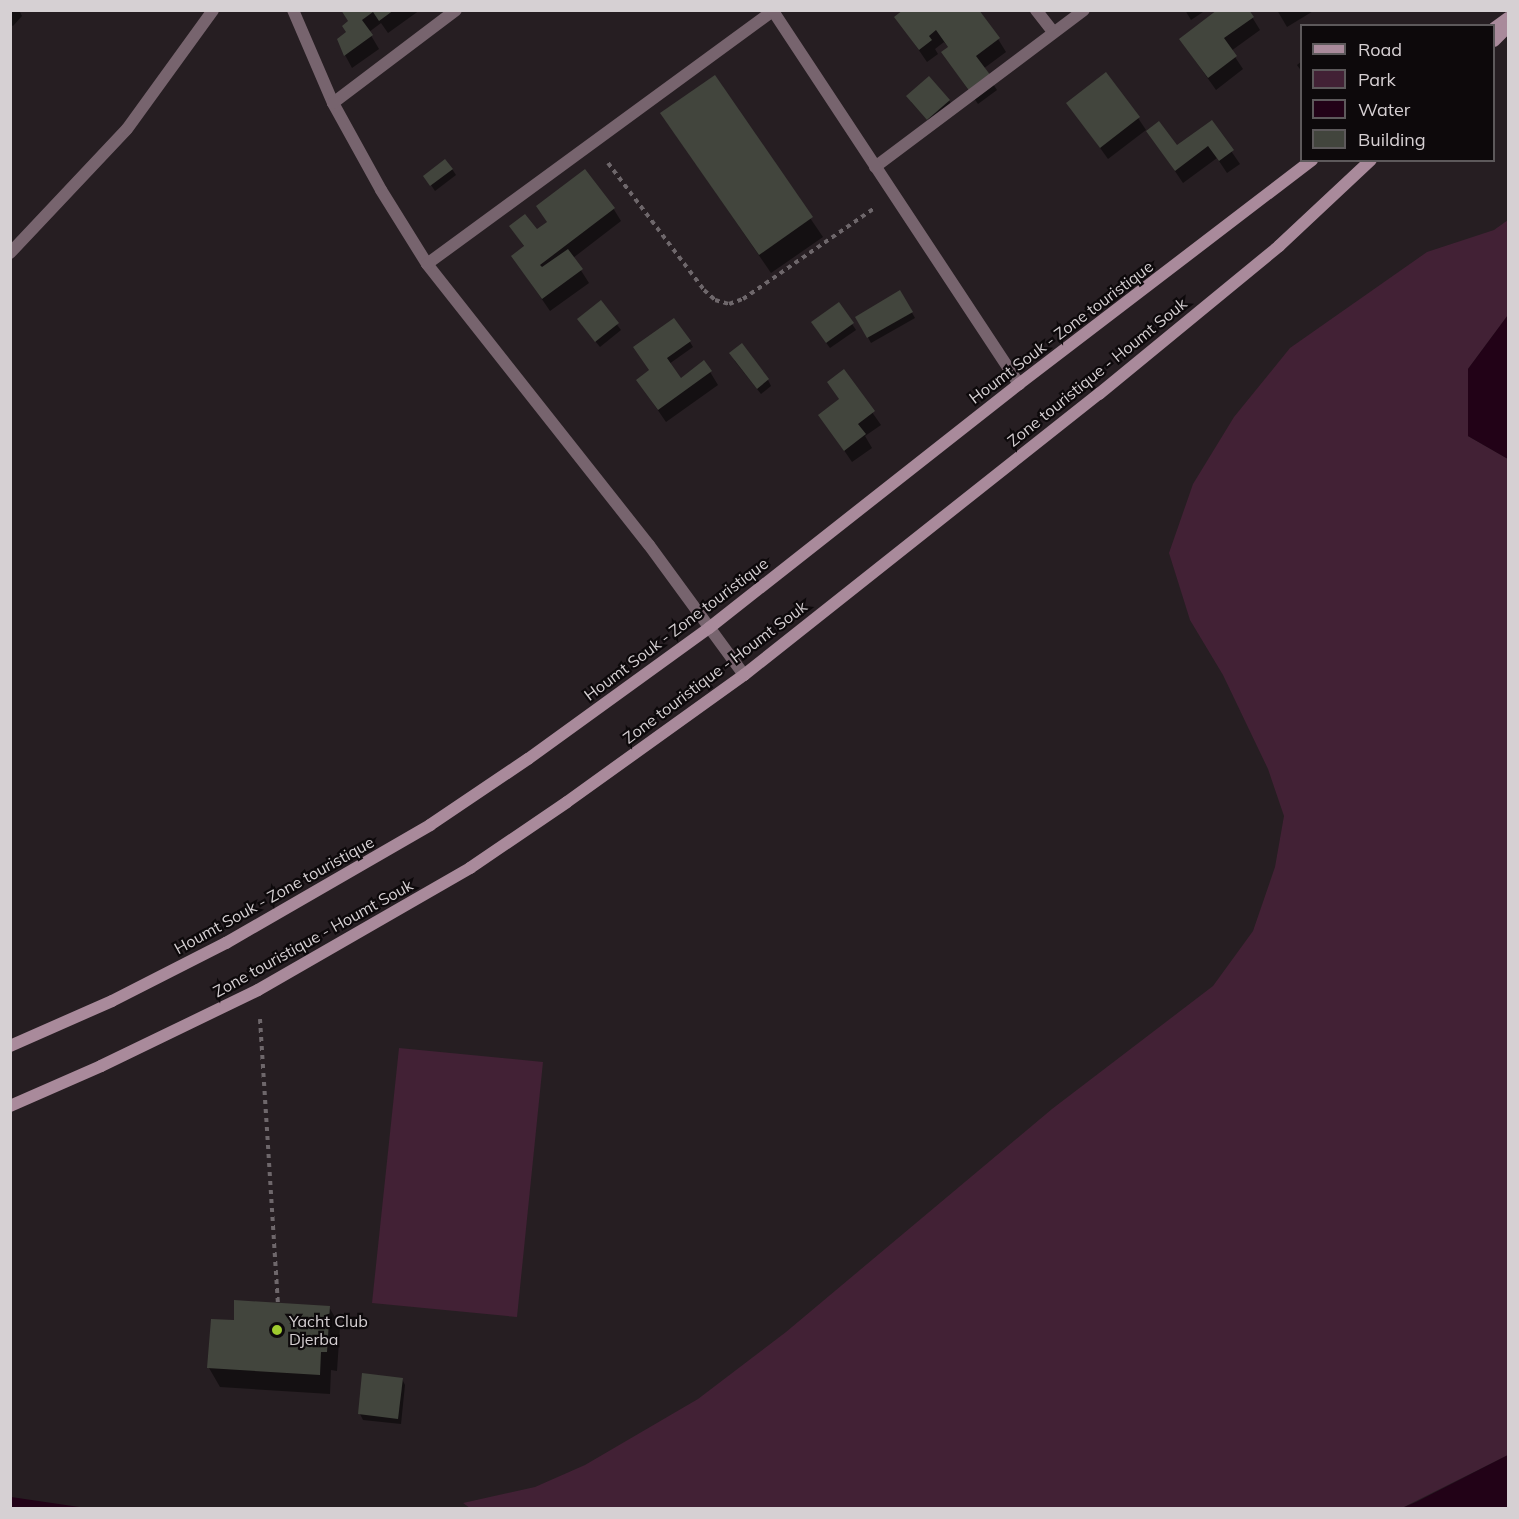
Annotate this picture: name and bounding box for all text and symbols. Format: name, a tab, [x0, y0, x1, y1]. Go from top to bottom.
legend	[1300, 24, 1495, 162]
text: Road	[1358, 38, 1402, 61]
text: Park	[1358, 68, 1396, 91]
text: Water	[1358, 98, 1410, 121]
text: Building	[1358, 128, 1426, 151]
street label: Houmt Souk - Zone touristique	[965, 257, 1157, 407]
street label: Zone touristique - Houmt Souk	[1003, 294, 1191, 450]
street label: Houmt Souk - Zone touristique	[580, 554, 772, 704]
street label: Zone touristique - Houmt Souk	[619, 597, 811, 747]
street label: Houmt Souk - Zone touristique	[171, 832, 377, 958]
street label: Zone touristique - Houmt Souk	[210, 875, 416, 1001]
place label: Yacht Club Djerba	[289, 1311, 368, 1349]
marker: Yacht Club Djerba	[270, 1323, 284, 1337]

